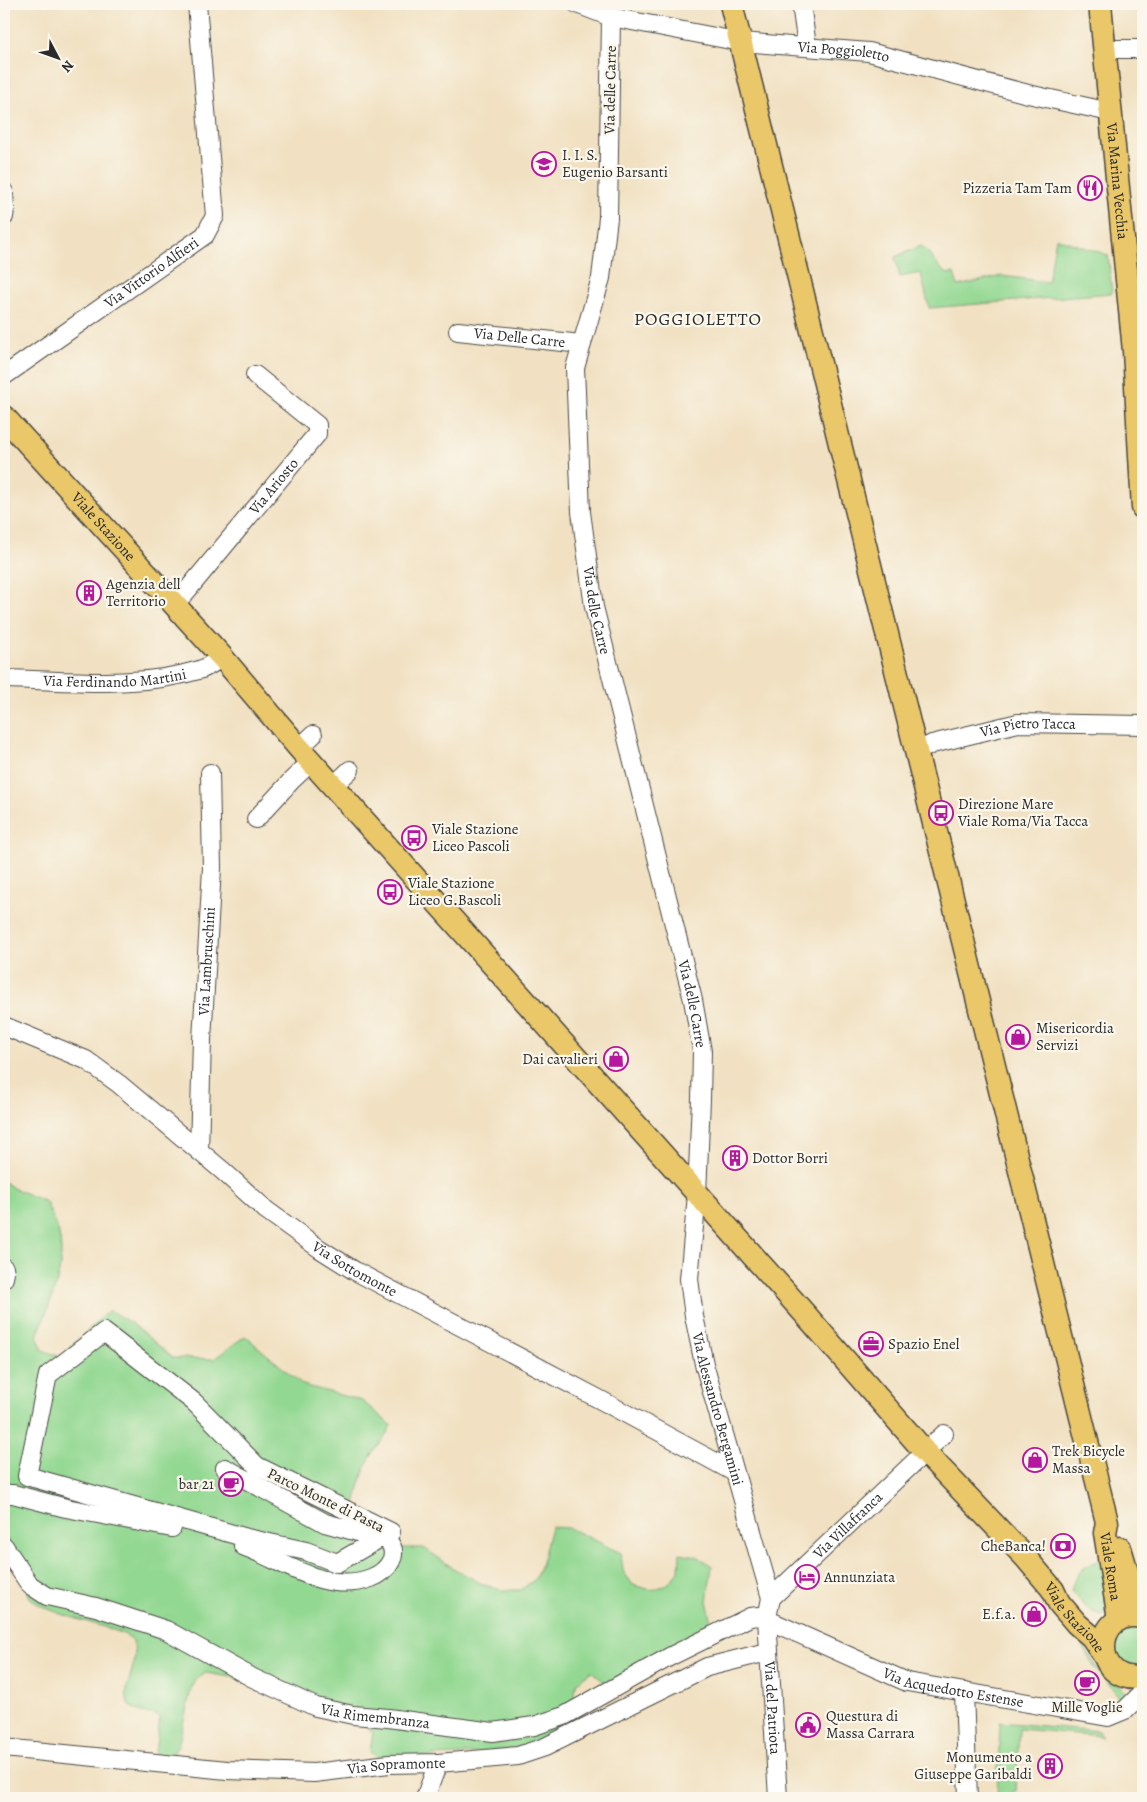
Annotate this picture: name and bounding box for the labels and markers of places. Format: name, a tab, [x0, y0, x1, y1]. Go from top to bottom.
place label: I. I. S. Eugenio Barsanti	[562, 145, 668, 182]
school or university icon: I. I. S. Eugenio Barsanti	[531, 151, 557, 177]
restaurant icon: Pizzeria Tam Tam	[1077, 175, 1103, 201]
place label: Pizzeria Tam Tam	[962, 178, 1073, 198]
place label: Agenzia dell Territorio	[105, 574, 181, 611]
building icon: Agenzia dell Territorio	[76, 580, 102, 606]
place label: Direzione Mare Viale Roma/Via Tacca	[957, 794, 1088, 831]
bus stop icon: Direzione Mare Viale Roma/Via Tacca	[928, 800, 954, 826]
place label: Viale Stazione Liceo Pascoli	[431, 819, 519, 856]
bus stop icon: Viale Stazione Liceo Pascoli	[401, 825, 427, 851]
place label: Viale Stazione Liceo G.Bascoli	[407, 873, 501, 910]
bus stop icon: Viale Stazione Liceo G.Bascoli	[377, 879, 403, 905]
place label: Misericordia Servizi	[1036, 1018, 1114, 1055]
shop icon: Misericordia Servizi	[1005, 1024, 1031, 1050]
shop icon: Dai cavalieri	[603, 1046, 629, 1072]
place label: Dai cavalieri	[522, 1049, 598, 1069]
building icon: Dottor Borri	[722, 1145, 748, 1171]
place label: Dottor Borri	[752, 1148, 828, 1168]
office icon: Spazio Enel	[858, 1331, 884, 1357]
place label: Spazio Enel	[888, 1334, 960, 1354]
place label: Trek Bicycle Massa	[1052, 1441, 1125, 1478]
shop icon: Trek Bicycle Massa	[1022, 1447, 1048, 1473]
cafe icon: bar 21	[218, 1471, 244, 1497]
place label: bar 21	[178, 1474, 214, 1494]
bank icon: CheBanca!	[1050, 1533, 1076, 1559]
place label: CheBanca!	[981, 1536, 1046, 1556]
hotel icon: Annunziata	[794, 1564, 820, 1590]
place label: Annunziata	[823, 1567, 895, 1587]
shop icon: E.f.a.	[1021, 1601, 1047, 1627]
place label: E.f.a.	[982, 1604, 1016, 1624]
cafe icon: Mille Voglie	[1074, 1670, 1100, 1696]
place label: Mille Voglie	[1051, 1697, 1123, 1717]
place label: Questura di Massa Carrara	[826, 1706, 915, 1743]
public building icon: Questura di Massa Carrara	[795, 1712, 821, 1738]
place label: Monumento a Giuseppe Garibaldi	[914, 1747, 1032, 1784]
building icon: Monumento a Giuseppe Garibaldi	[1037, 1753, 1063, 1779]

